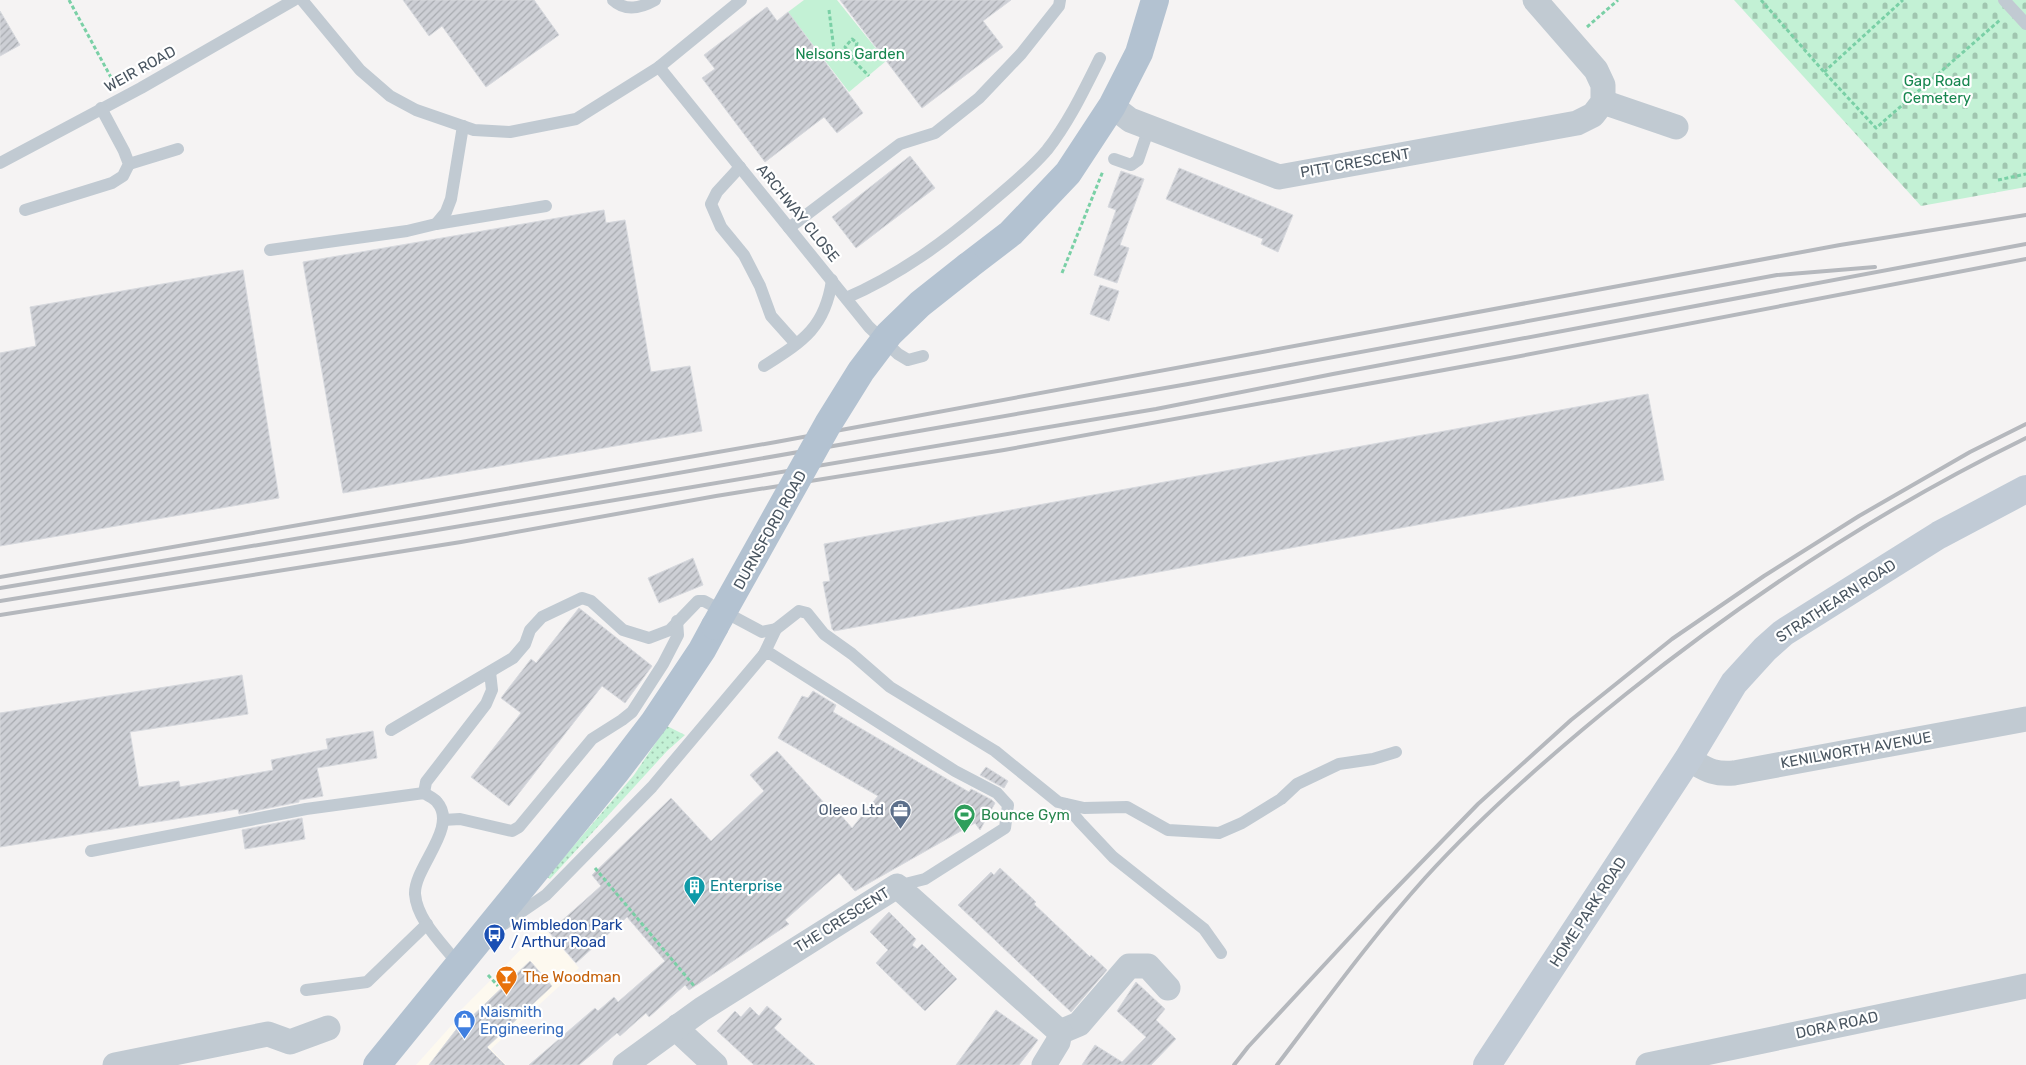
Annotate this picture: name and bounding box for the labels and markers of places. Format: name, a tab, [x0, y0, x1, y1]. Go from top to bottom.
office icon: Oleeo Ltd	[888, 798, 912, 829]
place label: Oleeo Ltd	[819, 801, 884, 819]
sports icon: Bounce Gym	[953, 803, 977, 834]
place label: Bounce Gym	[981, 806, 1070, 824]
building icon: Enterprise	[682, 874, 706, 905]
place label: Enterprise	[710, 877, 782, 895]
place label: Wimbledon Park / Arthur Road	[511, 916, 623, 951]
bus stop icon: Wimbledon Park / Arthur Road	[483, 922, 507, 953]
bar icon: The Woodman	[495, 965, 519, 996]
place label: The Woodman	[523, 968, 621, 986]
place label: Naismith Engineering	[480, 1003, 564, 1038]
shop icon: Naismith Engineering	[452, 1009, 476, 1040]

